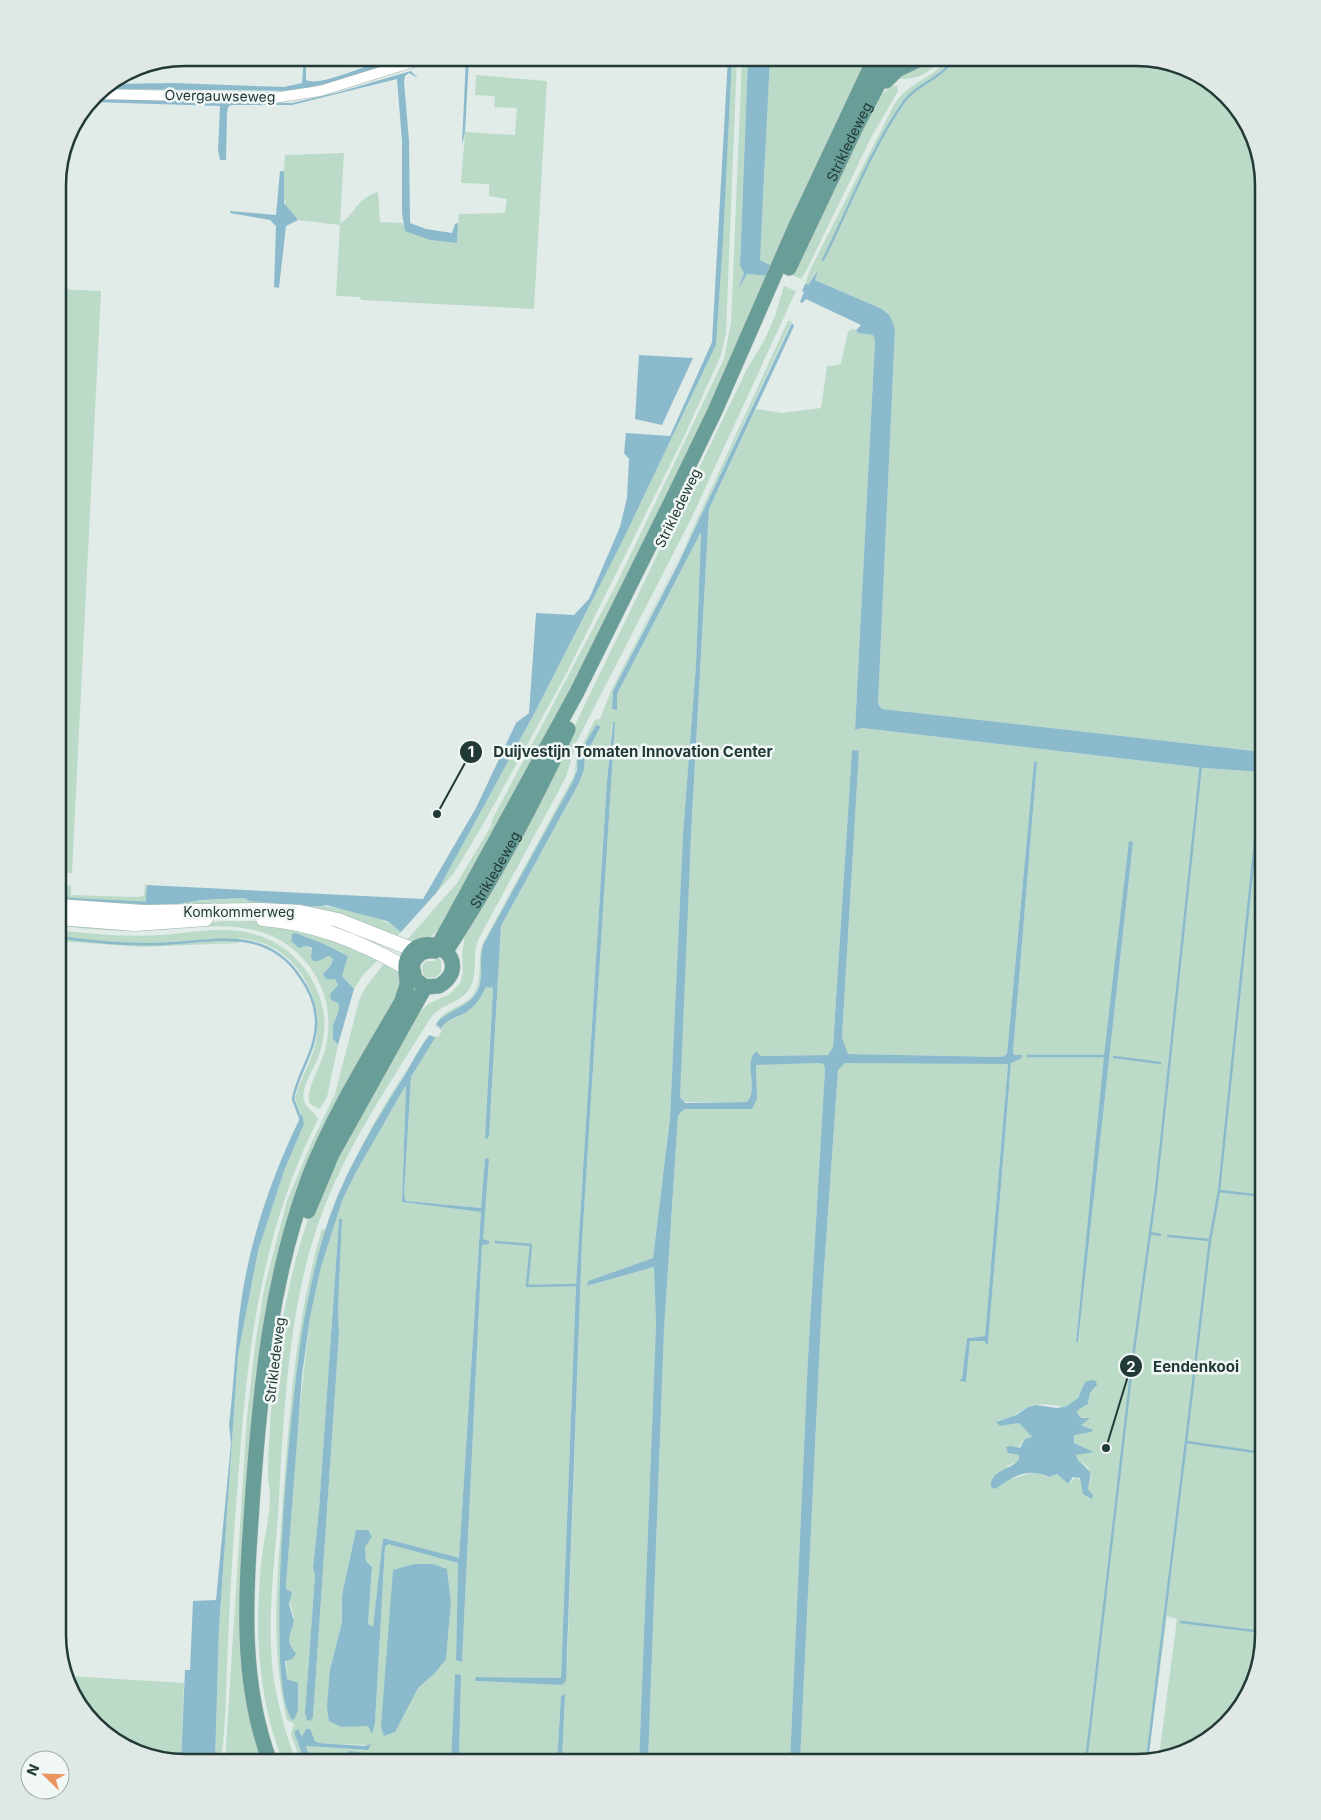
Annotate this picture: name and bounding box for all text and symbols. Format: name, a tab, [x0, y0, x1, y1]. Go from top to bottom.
street label: Overgauwseweg	[164, 86, 276, 105]
street label: Strikledeweg	[822, 99, 876, 184]
street label: Strikledeweg	[651, 465, 704, 550]
callout: Duijvestijn Tomaten Innovation Center	[458, 737, 783, 767]
text: 1	[468, 742, 474, 761]
text: Duijvestijn Tomaten Innovation Center	[493, 742, 773, 761]
street label: Strikledeweg	[466, 828, 524, 911]
street label: Komkommerweg	[183, 903, 295, 920]
street label: Strikledeweg	[261, 1316, 288, 1404]
callout: Eendenkooi	[1118, 1351, 1249, 1381]
text: 2	[1126, 1357, 1136, 1376]
text: Eendenkooi	[1153, 1357, 1239, 1376]
north arrow	[20, 1750, 70, 1800]
text: N	[23, 1761, 42, 1778]

